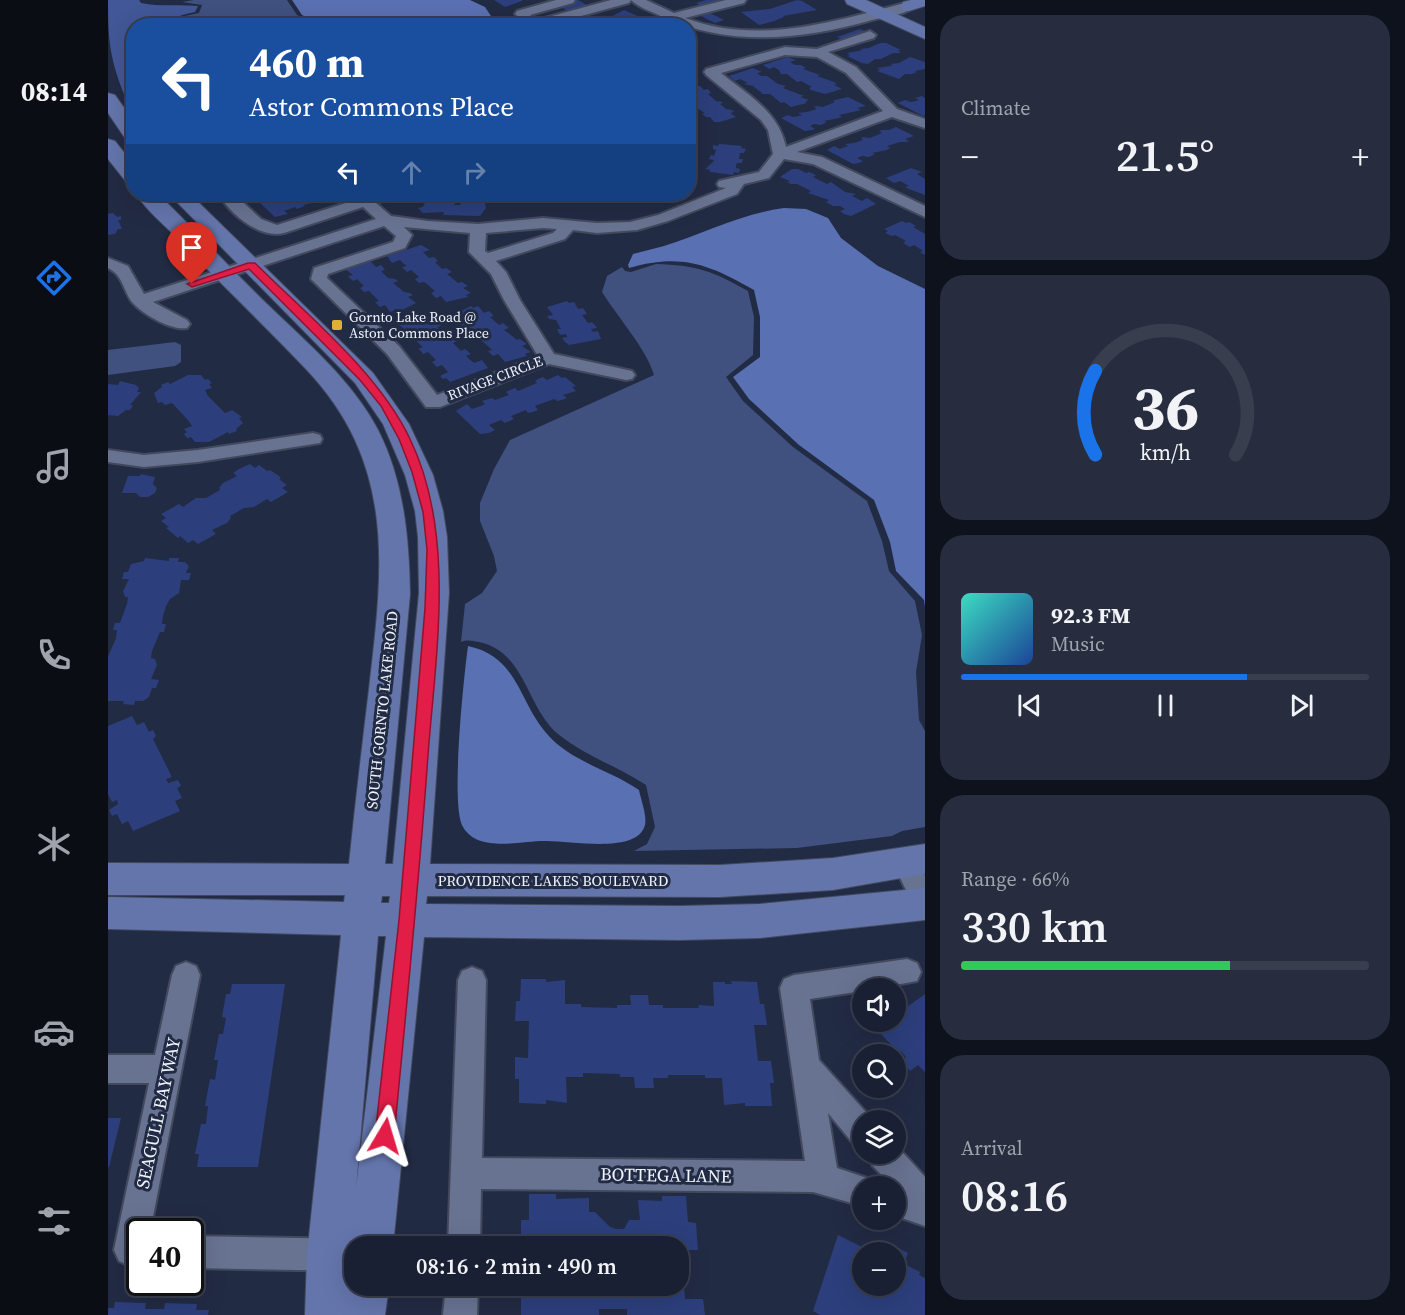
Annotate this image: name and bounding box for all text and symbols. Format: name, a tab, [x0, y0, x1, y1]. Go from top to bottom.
text: 460 m	[249, 33, 364, 91]
icon: left	[150, 42, 228, 120]
text: 08:14	[21, 73, 87, 110]
text: Astor Commons Place	[249, 88, 514, 125]
text: Climate	[961, 94, 1030, 122]
text: 21.5°	[1116, 124, 1214, 186]
text: −	[961, 134, 979, 179]
text: +	[1352, 134, 1369, 179]
icon: left	[332, 156, 365, 189]
icon: ahead	[395, 156, 428, 189]
icon: right	[458, 156, 491, 189]
pin	[166, 222, 217, 284]
icon: arrive	[175, 231, 208, 264]
icon: directions	[33, 257, 75, 299]
place label: Gornto Lake Road @ Aston Commons Place	[349, 307, 489, 343]
marker: Gornto Lake Road @ Aston Commons Place	[330, 318, 344, 332]
street label: RIVAGE CIRCLE	[445, 351, 545, 405]
text: 36	[1131, 364, 1199, 450]
text: km/h	[1139, 438, 1191, 467]
icon: music	[33, 445, 75, 487]
text: 92.3 FM	[1051, 600, 1130, 630]
street label: SOUTH GORNTO LAKE ROAD	[361, 610, 403, 810]
text: Music	[1051, 630, 1105, 658]
icon: phone	[33, 634, 75, 676]
icon: previous	[1013, 689, 1046, 722]
icon: pause	[1149, 689, 1182, 722]
icon: next	[1285, 689, 1318, 722]
icon: climate	[33, 823, 75, 865]
text: Range · 66%	[961, 865, 1070, 893]
street label: PROVIDENCE LAKES BOULEVARD	[438, 870, 669, 891]
text: 330 km	[961, 895, 1108, 957]
map controls	[852, 978, 906, 1296]
button: sound	[852, 978, 906, 1032]
icon: car	[33, 1011, 75, 1053]
street label: SEAGULL BAY WAY	[130, 1035, 186, 1191]
button: search	[852, 1044, 906, 1098]
position arrow	[353, 1104, 417, 1168]
button: layers	[852, 1110, 906, 1164]
text: Arrival	[961, 1134, 1023, 1162]
street label: BOTTEGA LANE	[600, 1161, 732, 1189]
text: 08:16	[961, 1164, 1068, 1226]
button: +	[852, 1176, 906, 1230]
icon: filters	[33, 1200, 75, 1242]
speed limit sign: 40	[126, 1218, 204, 1296]
button: −	[852, 1242, 906, 1296]
text: 08:16 · 2 min · 490 m	[416, 1251, 617, 1281]

